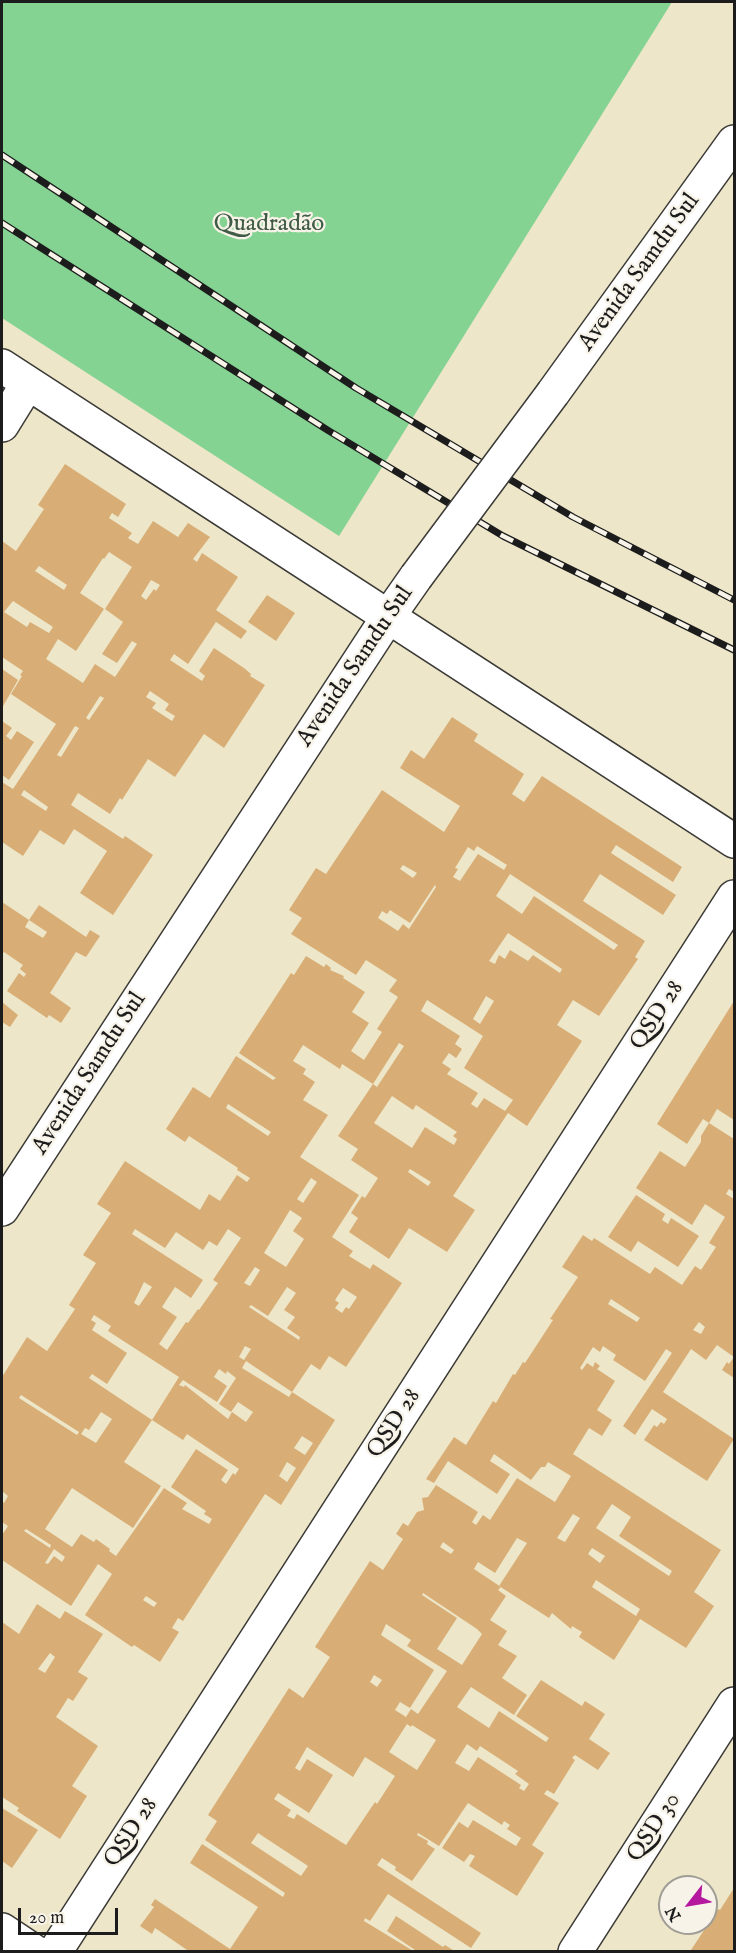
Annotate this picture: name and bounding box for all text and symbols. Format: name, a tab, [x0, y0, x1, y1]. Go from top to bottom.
street label: Avenida Samdu Sul	[573, 189, 707, 357]
park label: Quadradão	[214, 211, 324, 239]
street label: Avenida Samdu Sul	[292, 581, 420, 753]
street label: QSD 28	[625, 976, 691, 1056]
street label: Avenida Samdu Sul	[27, 987, 153, 1161]
street label: QSD 28	[362, 1384, 428, 1464]
street label: QSD 30	[622, 1788, 688, 1868]
street label: QSD 28	[99, 1793, 165, 1873]
north arrow	[658, 1875, 718, 1935]
scale bar	[21, 1896, 122, 1934]
text: N	[662, 1902, 686, 1924]
text: 20 m	[29, 1907, 64, 1930]

